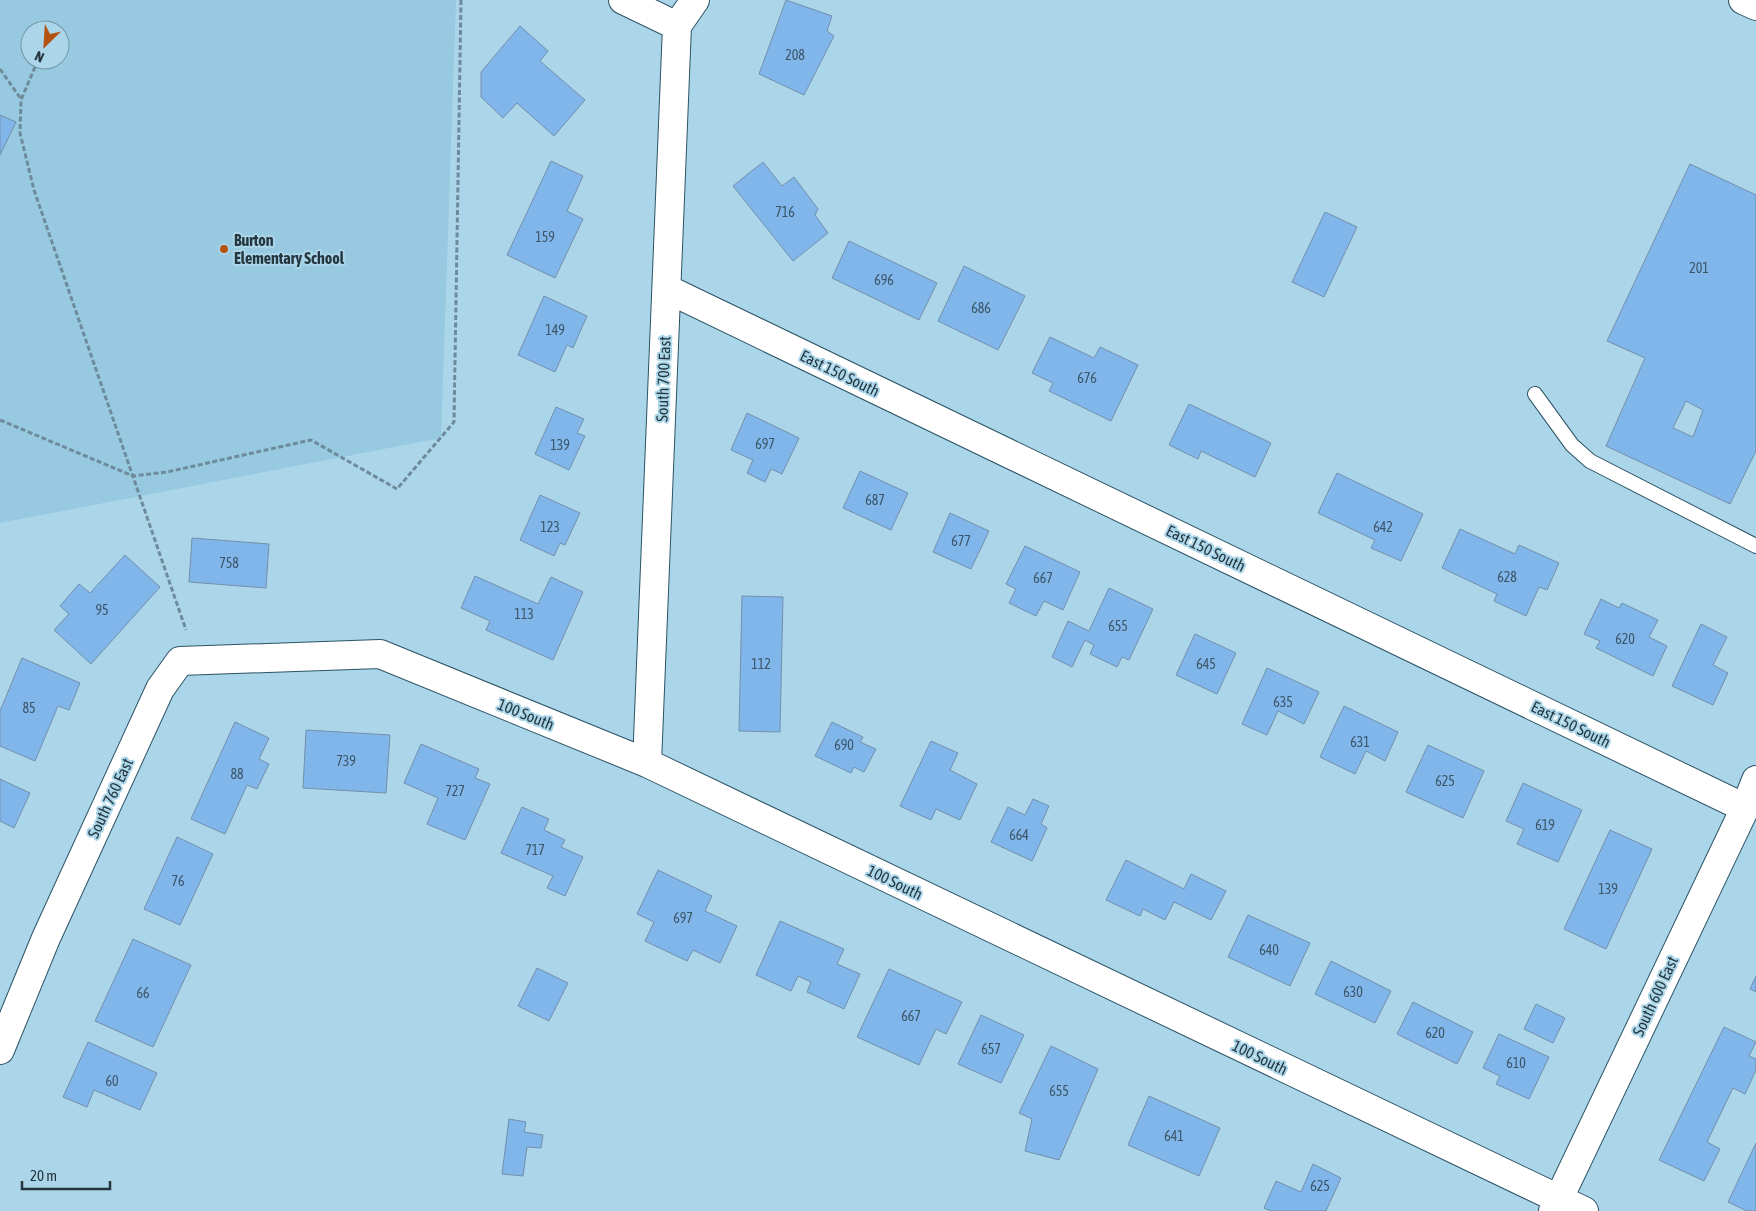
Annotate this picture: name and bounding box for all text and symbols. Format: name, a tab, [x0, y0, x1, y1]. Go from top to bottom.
north arrow	[20, 20, 70, 70]
house number: 208	[785, 47, 805, 63]
text: N	[32, 48, 47, 66]
house number: 716	[775, 204, 795, 220]
house number: 159	[535, 229, 555, 245]
place label: Burton Elementary School	[234, 231, 345, 267]
marker: Burton Elementary School	[218, 243, 230, 255]
house number: 201	[1689, 260, 1709, 276]
house number: 696	[874, 272, 894, 288]
house number: 686	[971, 300, 991, 316]
house number: 149	[545, 322, 565, 338]
street label: South 700 East	[653, 335, 674, 422]
street label: East 150 South	[797, 346, 883, 400]
house number: 676	[1077, 370, 1097, 386]
house number: 697	[755, 436, 775, 452]
house number: 139	[550, 437, 570, 453]
house number: 687	[865, 492, 885, 508]
house number: 123	[540, 519, 560, 535]
house number: 642	[1373, 519, 1393, 535]
street label: East 150 South	[1163, 521, 1249, 575]
house number: 677	[951, 533, 971, 549]
house number: 758	[219, 555, 239, 571]
house number: 628	[1497, 569, 1517, 585]
house number: 667	[1033, 570, 1053, 586]
house number: 95	[95, 602, 109, 618]
house number: 113	[514, 606, 534, 622]
house number: 655	[1108, 618, 1128, 634]
house number: 620	[1615, 631, 1635, 647]
house number: 112	[751, 656, 771, 672]
house number: 645	[1196, 656, 1216, 672]
house number: 635	[1273, 694, 1293, 710]
street label: 100 South	[495, 695, 557, 733]
street label: East 150 South	[1528, 697, 1614, 751]
house number: 85	[22, 700, 36, 716]
house number: 631	[1350, 734, 1370, 750]
house number: 690	[834, 737, 854, 753]
house number: 739	[336, 753, 356, 769]
street label: South 760 East	[84, 755, 136, 841]
house number: 88	[230, 766, 244, 782]
house number: 625	[1435, 773, 1455, 789]
house number: 727	[445, 783, 465, 799]
house number: 619	[1535, 817, 1555, 833]
house number: 664	[1009, 827, 1029, 843]
house number: 717	[525, 842, 545, 858]
street label: 100 South	[864, 861, 926, 903]
house number: 76	[171, 873, 185, 889]
house number: 139	[1598, 881, 1618, 897]
house number: 697	[673, 910, 693, 926]
house number: 640	[1259, 942, 1279, 958]
street label: South 600 East	[1629, 953, 1681, 1039]
house number: 630	[1343, 984, 1363, 1000]
house number: 66	[136, 985, 150, 1001]
house number: 667	[901, 1008, 921, 1024]
house number: 620	[1425, 1025, 1445, 1041]
street label: 100 South	[1229, 1036, 1291, 1078]
house number: 657	[981, 1041, 1001, 1057]
house number: 610	[1506, 1055, 1526, 1071]
house number: 60	[105, 1073, 119, 1089]
house number: 655	[1049, 1083, 1069, 1099]
house number: 641	[1164, 1128, 1184, 1144]
scale bar	[22, 1158, 110, 1190]
text: 20 m	[30, 1167, 57, 1184]
house number: 625	[1310, 1178, 1330, 1194]

